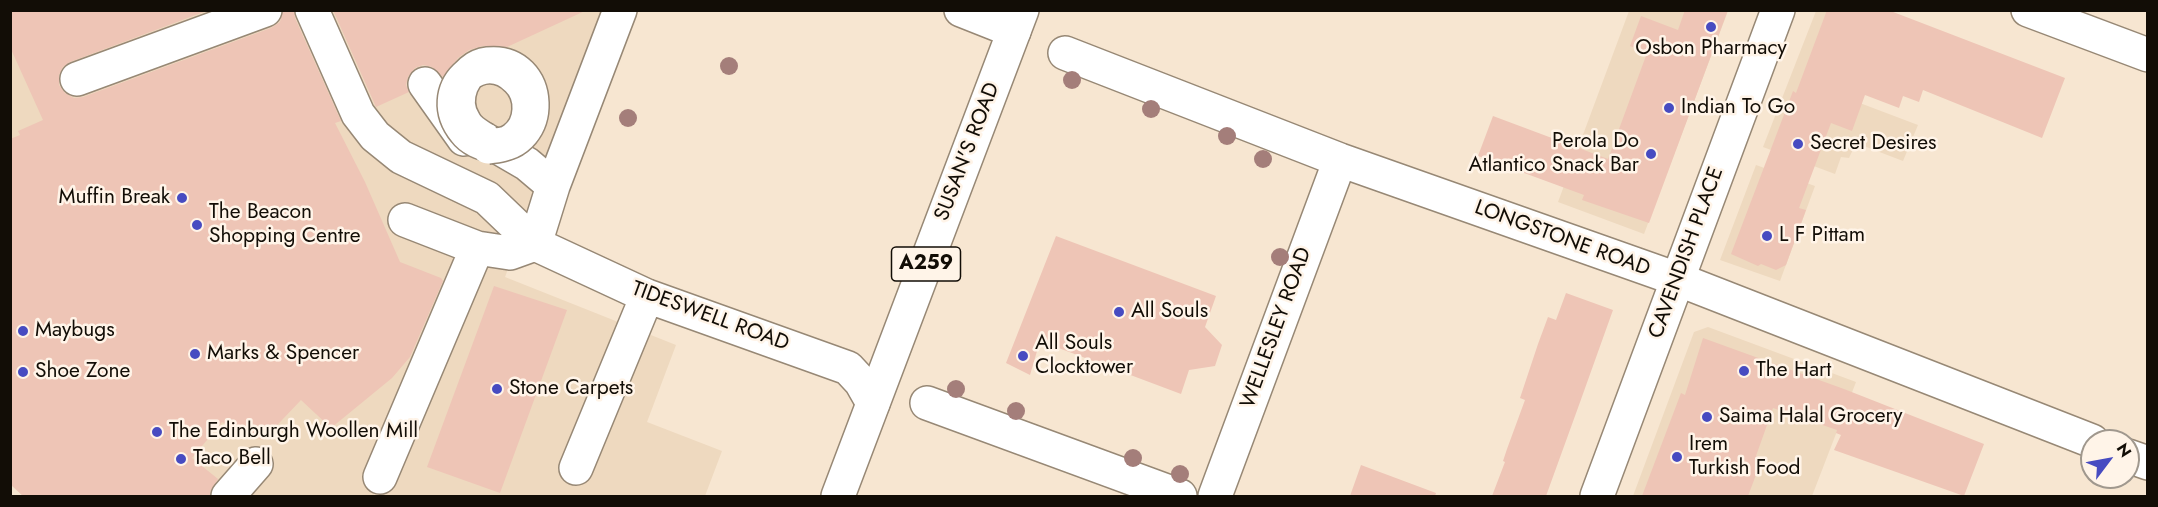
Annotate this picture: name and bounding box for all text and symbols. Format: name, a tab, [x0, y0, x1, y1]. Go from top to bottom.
marker: Osbon Pharmacy	[1704, 20, 1718, 34]
place label: Osbon Pharmacy	[1635, 36, 1787, 62]
street label: SUSAN'S ROAD	[930, 79, 1006, 225]
place label: Indian To Go	[1681, 95, 1795, 121]
marker: Indian To Go	[1662, 101, 1676, 115]
place label: Perola Do Atlantico Snack Bar	[1469, 129, 1639, 179]
place label: Secret Desires	[1810, 131, 1937, 157]
marker: Secret Desires	[1791, 137, 1805, 151]
marker: Perola Do Atlantico Snack Bar	[1644, 147, 1658, 161]
street label: CAVENDISH PLACE	[1644, 164, 1730, 342]
place label: Muffin Break	[58, 185, 170, 211]
marker: Muffin Break	[175, 191, 189, 205]
street label: LONGSTONE ROAD	[1471, 196, 1653, 282]
place label: The Beacon Shopping Centre	[209, 200, 361, 250]
marker: The Beacon Shopping Centre	[190, 218, 204, 232]
place label: L F Pittam	[1779, 223, 1865, 249]
marker: L F Pittam	[1760, 229, 1774, 243]
street label: WELLESLEY ROAD	[1236, 244, 1318, 412]
road number: A259	[892, 247, 960, 281]
street label: TIDESWELL ROAD	[628, 277, 792, 357]
place label: All Souls	[1131, 299, 1208, 325]
marker: All Souls	[1112, 305, 1126, 319]
place label: Maybugs	[35, 318, 115, 344]
marker: Maybugs	[16, 324, 30, 338]
place label: All Souls Clocktower	[1035, 331, 1133, 381]
place label: Marks & Spencer	[207, 341, 359, 367]
marker: Marks & Spencer	[188, 347, 202, 361]
marker: All Souls Clocktower	[1016, 349, 1030, 363]
place label: The Hart	[1756, 358, 1831, 384]
place label: Shoe Zone	[35, 359, 130, 385]
marker: The Hart	[1737, 364, 1751, 378]
marker: Shoe Zone	[16, 365, 30, 379]
place label: Stone Carpets	[509, 376, 633, 402]
marker: Stone Carpets	[490, 382, 504, 396]
place label: Saima Halal Grocery	[1719, 404, 1903, 430]
marker: Saima Halal Grocery	[1700, 410, 1714, 424]
place label: The Edinburgh Woollen Mill	[169, 419, 418, 445]
marker: The Edinburgh Woollen Mill	[150, 425, 164, 439]
north arrow	[2080, 429, 2140, 489]
place label: Irem Turkish Food	[1689, 432, 1801, 482]
text: N	[2111, 439, 2137, 462]
place label: Taco Bell	[193, 446, 271, 472]
marker: Irem Turkish Food	[1670, 450, 1684, 464]
marker: Taco Bell	[174, 452, 188, 466]

